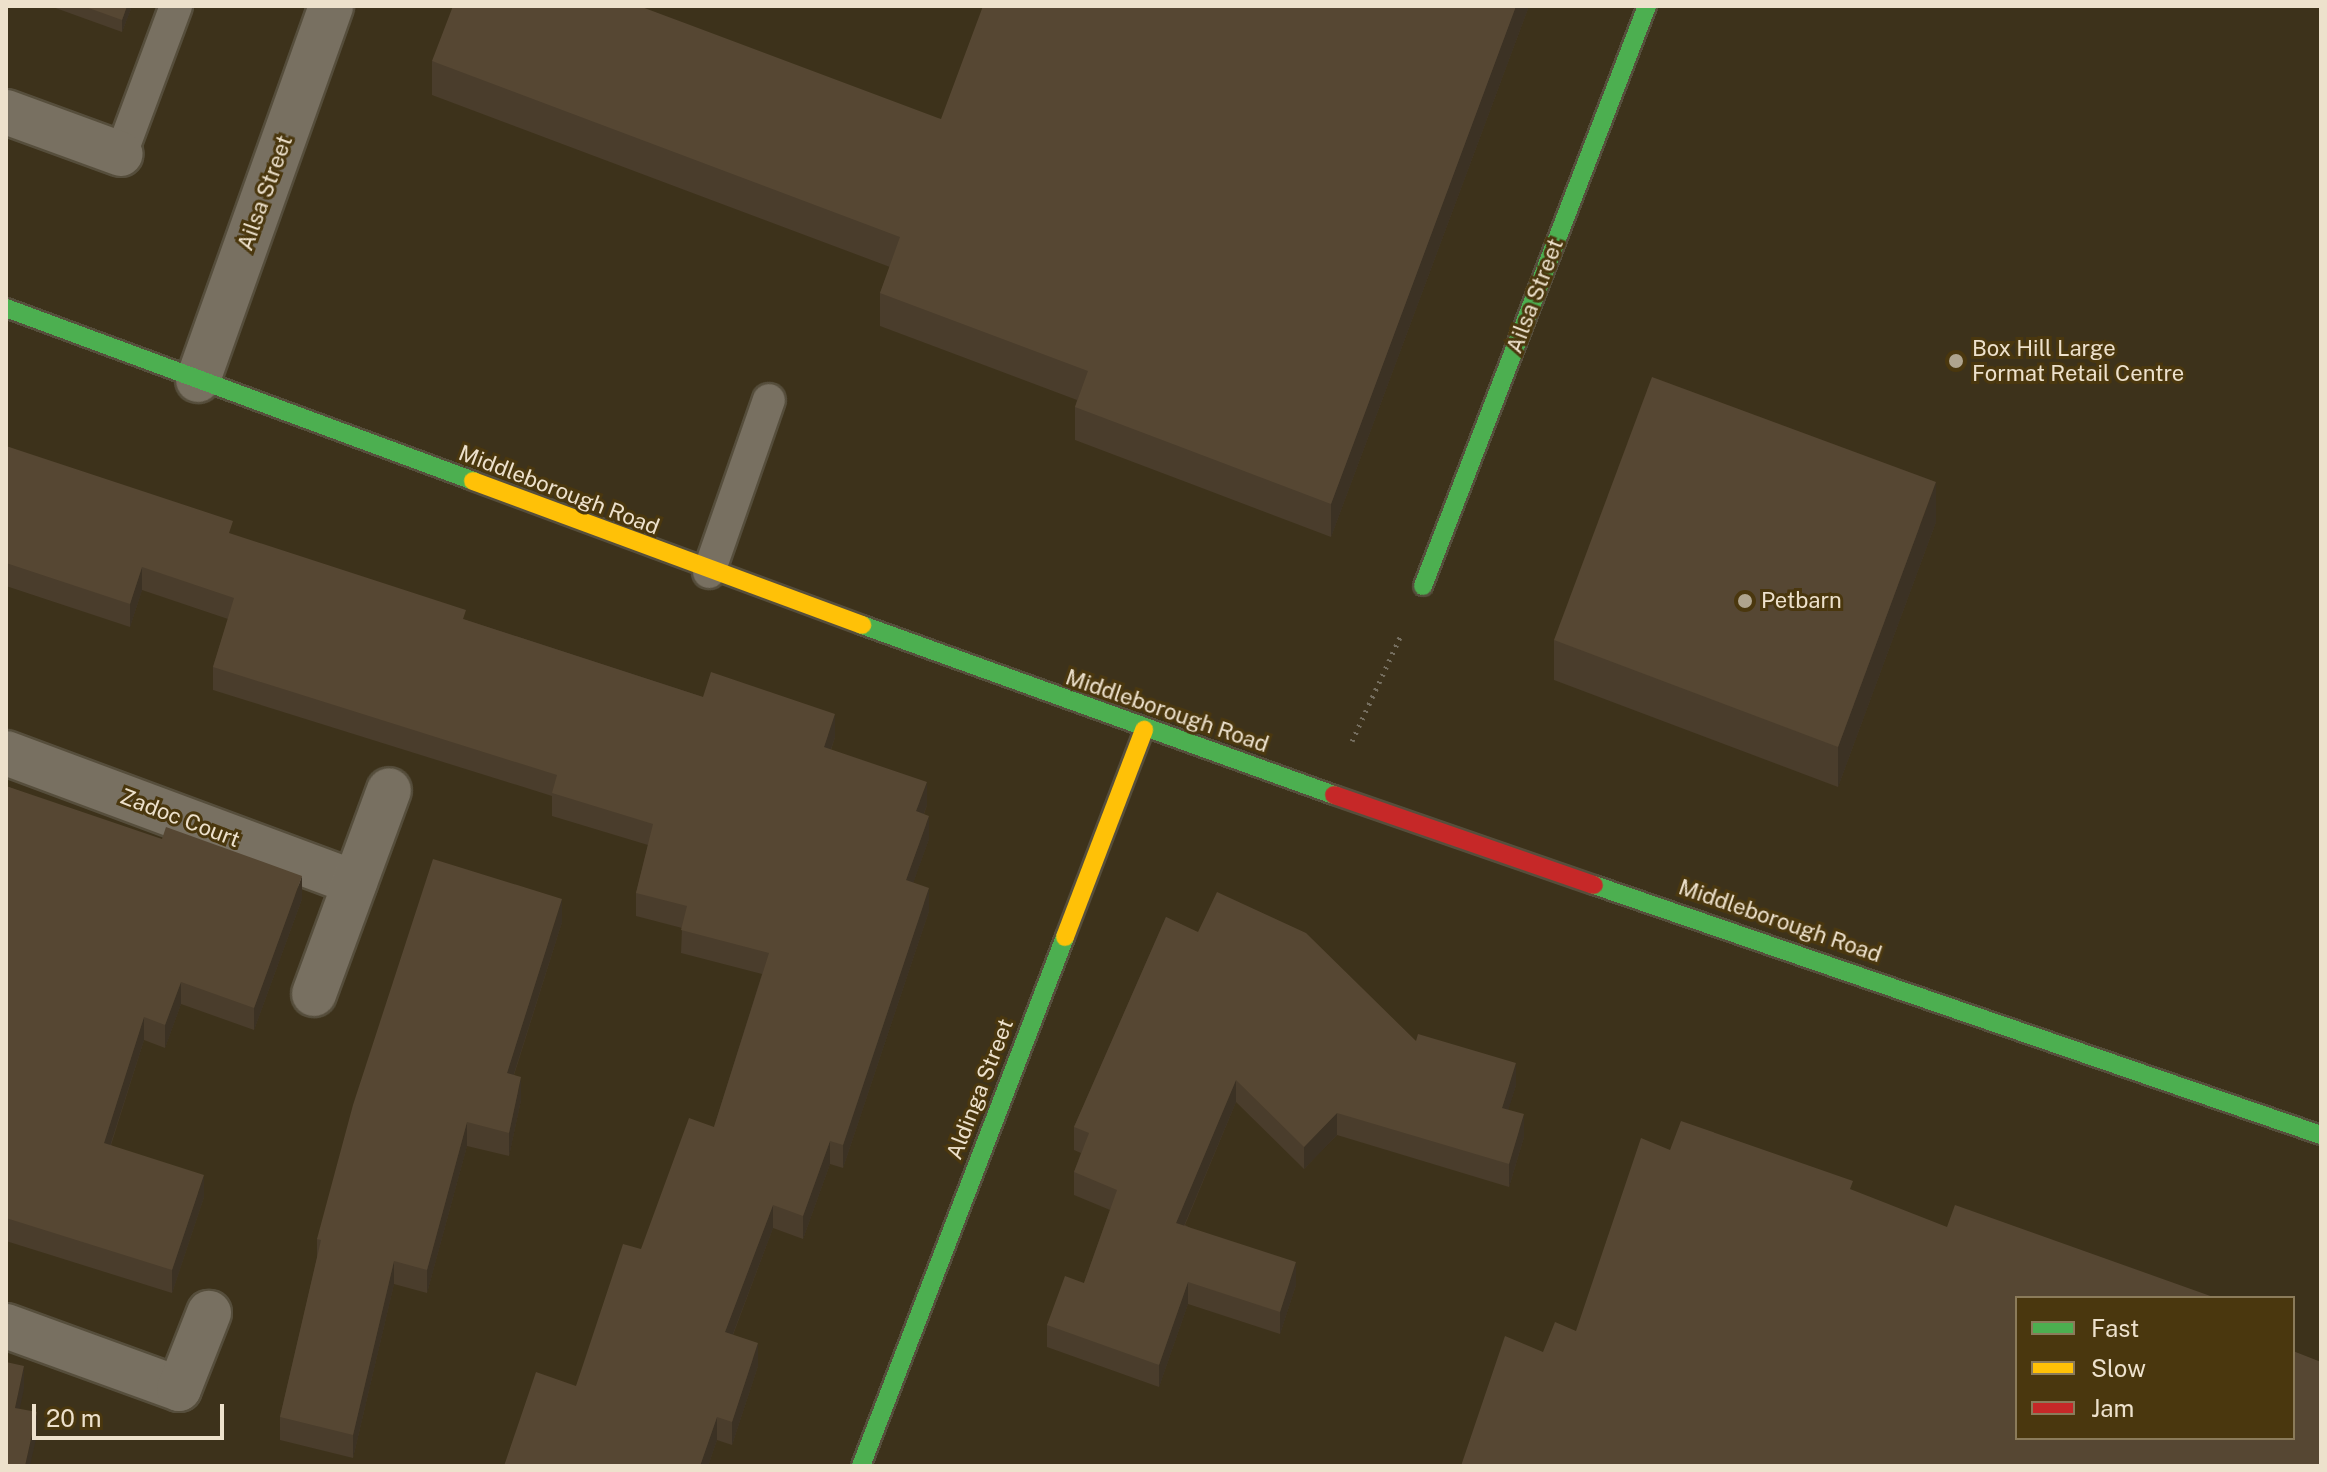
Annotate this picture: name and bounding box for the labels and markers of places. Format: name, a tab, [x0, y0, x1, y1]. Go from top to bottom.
place label: Box Hill Large Format Retail Centre	[1972, 335, 2184, 386]
marker: Box Hill Large Format Retail Centre	[1947, 352, 1965, 370]
place label: Petbarn	[1761, 588, 1842, 614]
marker: Petbarn	[1736, 592, 1754, 610]

